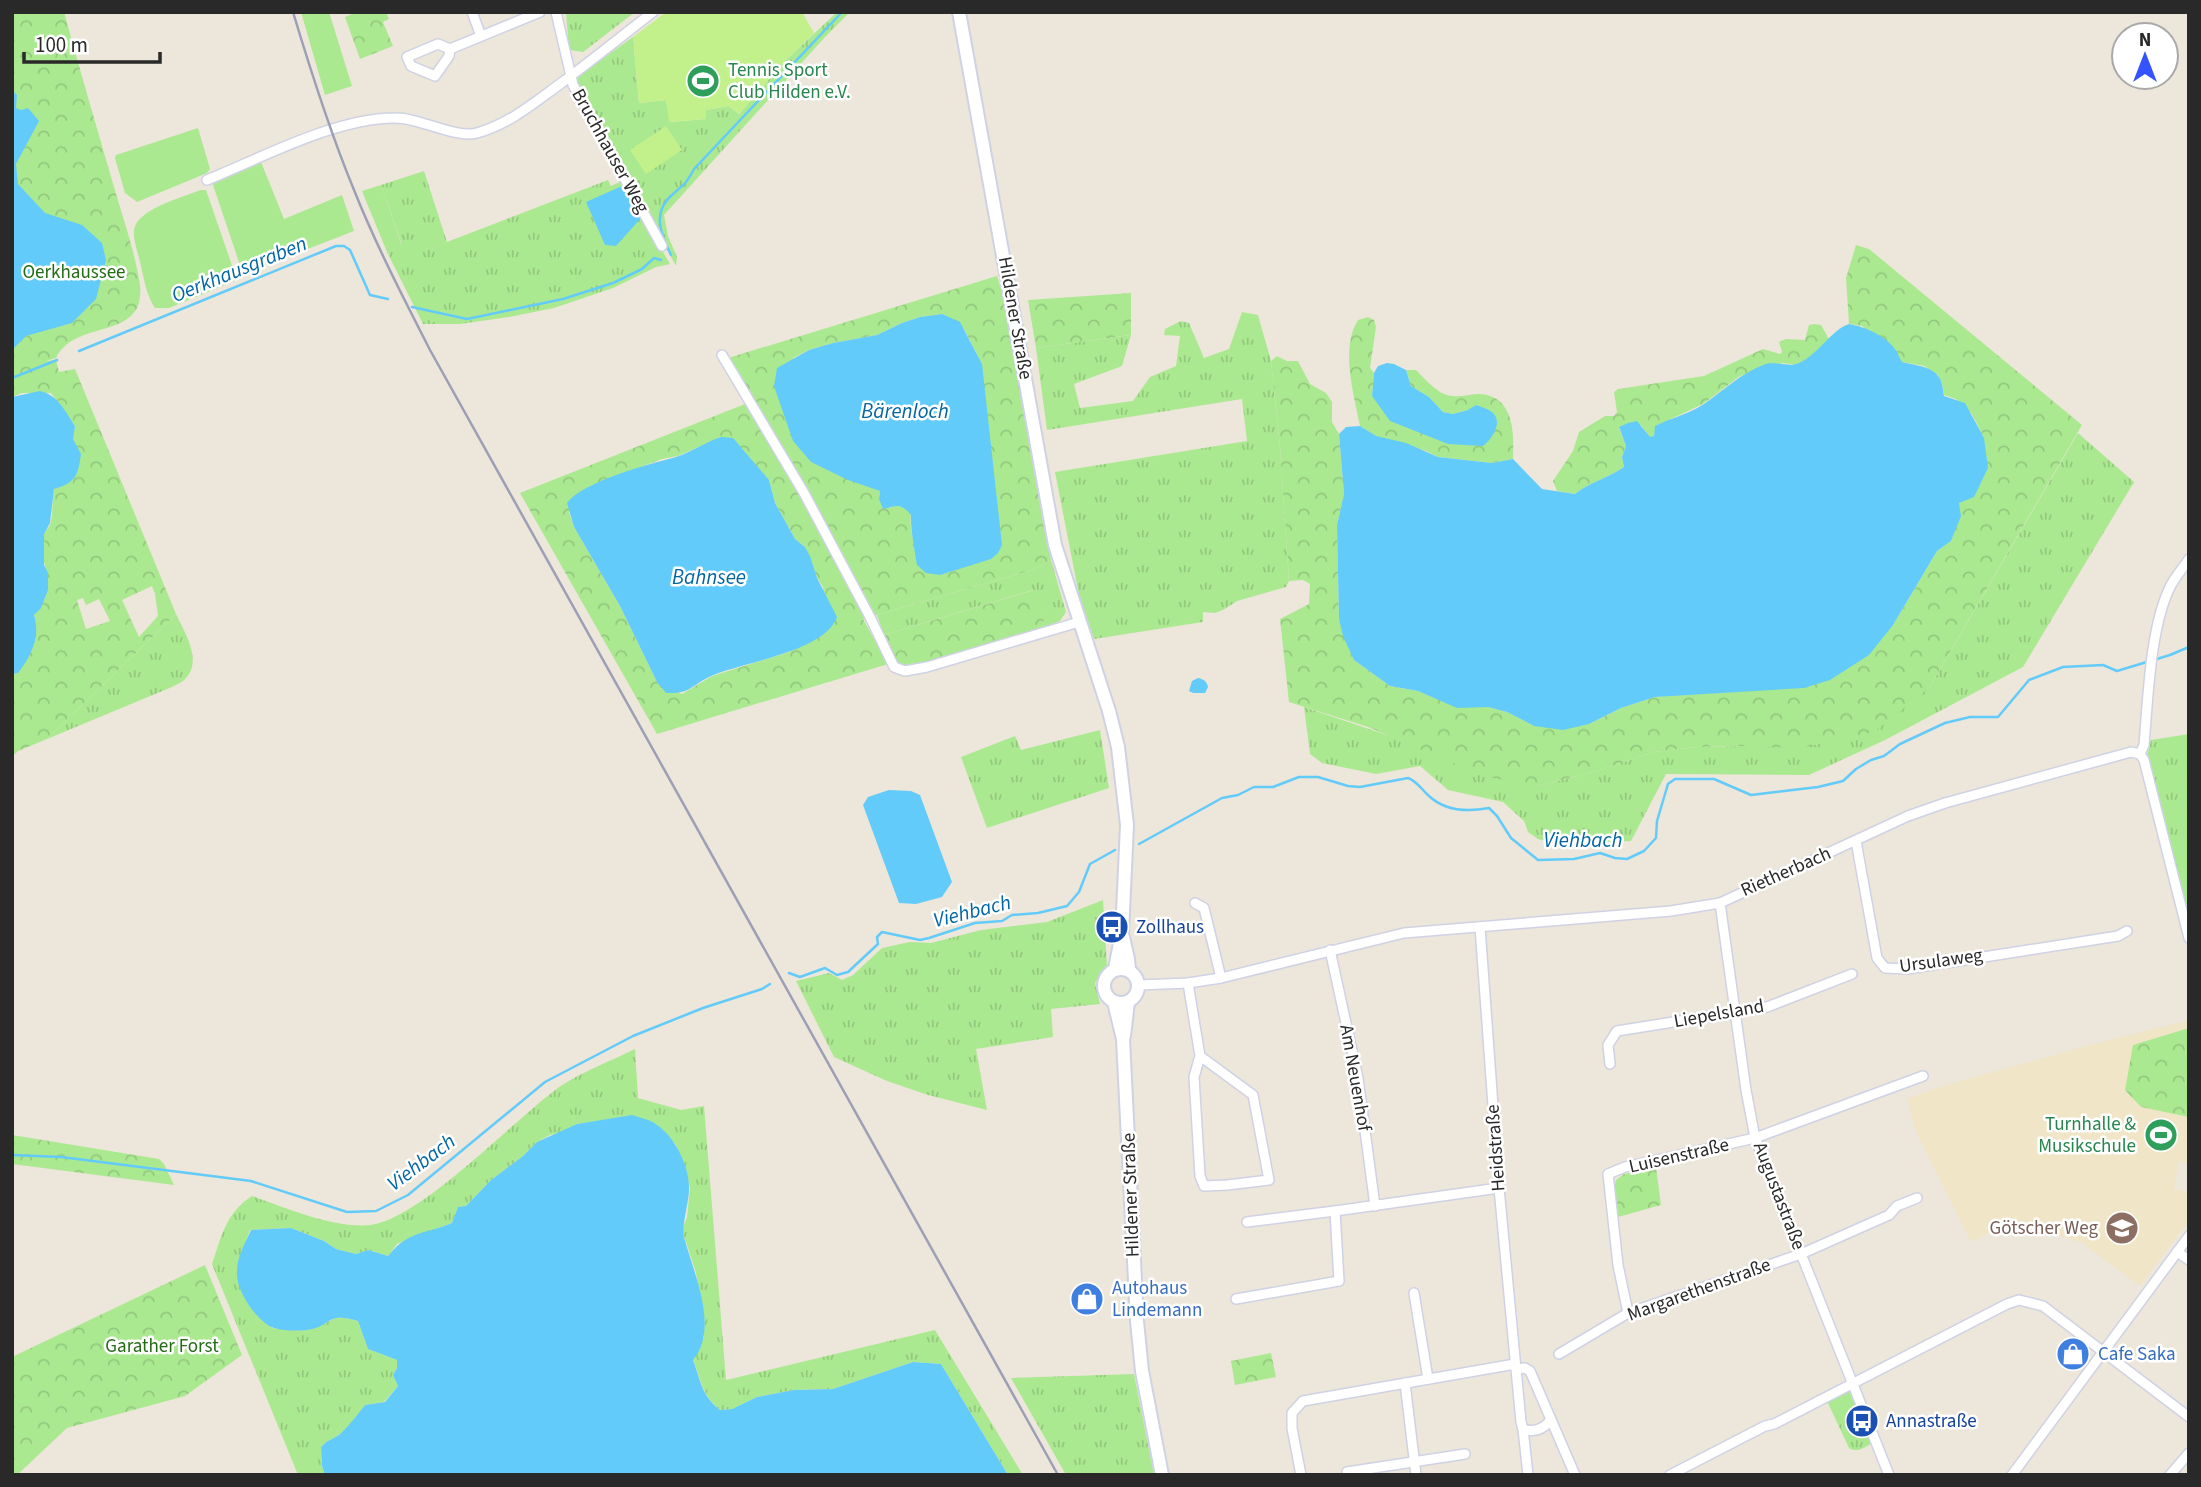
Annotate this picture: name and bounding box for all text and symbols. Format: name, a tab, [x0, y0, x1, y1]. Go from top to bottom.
scale bar	[24, 21, 161, 65]
north arrow	[2110, 21, 2180, 91]
text: N	[2139, 27, 2151, 54]
text: 100 m	[35, 30, 88, 60]
place label: Tennis Sport Club Hilden e.V.	[728, 57, 851, 106]
sports icon: Tennis Sport Club Hilden e.V.	[684, 62, 722, 100]
street label: Bruchhauser Weg	[565, 84, 656, 219]
water label: Oerkhausgraben	[167, 228, 311, 310]
street label: Hildener Straße	[991, 254, 1039, 382]
park label: Oerkhaussee	[22, 259, 126, 286]
water label: Bärenloch	[861, 396, 949, 426]
water label: Bahnsee	[672, 562, 746, 592]
water label: Viehbach	[1543, 825, 1623, 855]
street label: Rietherbach	[1737, 840, 1835, 904]
water label: Viehbach	[930, 887, 1014, 935]
bus stop icon: Zollhaus	[1093, 908, 1131, 946]
place label: Zollhaus	[1136, 914, 1204, 941]
street label: Ursulaweg	[1898, 942, 1985, 980]
street label: Liepelsland	[1672, 993, 1766, 1035]
street label: Am Neuenhof	[1332, 1023, 1378, 1135]
street label: Heidstraße	[1479, 1104, 1513, 1192]
place label: Turnhalle & Musikschule	[2038, 1111, 2136, 1160]
sports icon: Turnhalle & Musikschule	[2142, 1116, 2180, 1154]
water label: Viehbach	[380, 1126, 462, 1198]
street label: Luisenstraße	[1626, 1131, 1732, 1181]
street label: Hildener Straße	[1115, 1132, 1147, 1258]
street label: Augustastraße	[1746, 1138, 1812, 1254]
school or university icon: Götscher Weg	[2103, 1209, 2141, 1247]
place label: Götscher Weg	[1990, 1215, 2098, 1242]
street label: Margarethenstraße	[1623, 1251, 1775, 1329]
place label: Autohaus Lindemann	[1112, 1275, 1202, 1324]
shop icon: Autohaus Lindemann	[1068, 1280, 1106, 1318]
park label: Garather Forst	[105, 1333, 219, 1360]
shop icon: Cafe Saka	[2054, 1335, 2092, 1373]
place label: Cafe Saka	[2098, 1341, 2176, 1368]
bus stop icon: Annastraße	[1843, 1402, 1881, 1440]
place label: Annastraße	[1886, 1408, 1977, 1435]

